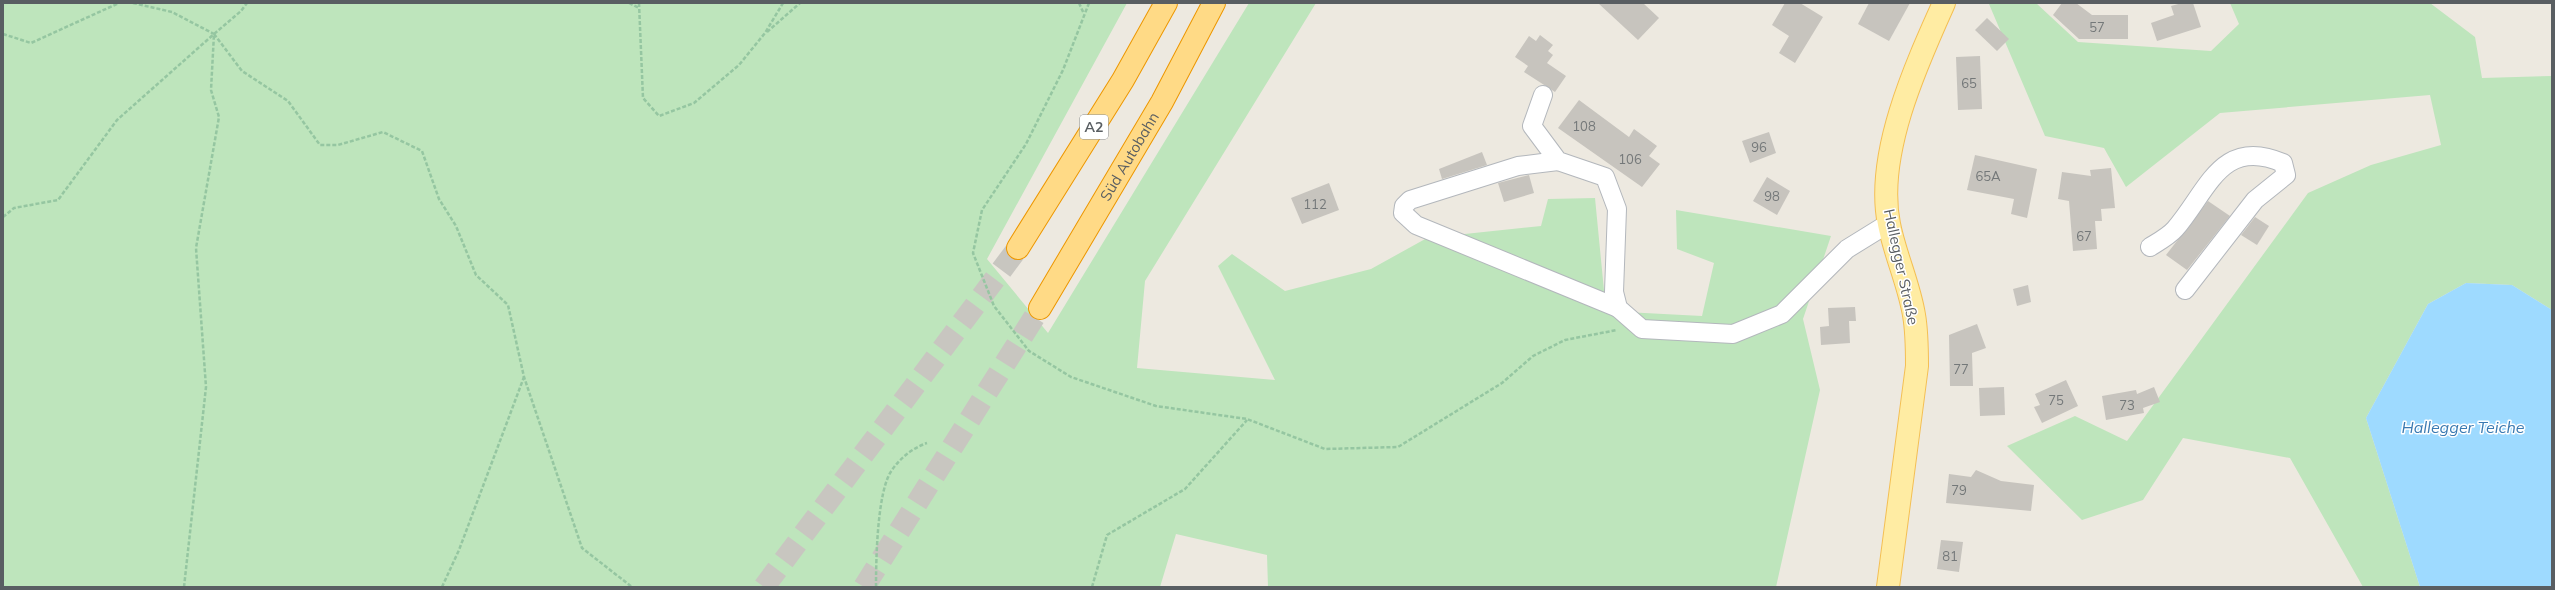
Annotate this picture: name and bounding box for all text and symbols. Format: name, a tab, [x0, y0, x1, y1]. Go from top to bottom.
house number: 57	[2089, 19, 2105, 35]
house number: 65	[1961, 75, 1977, 91]
street label: Süd Autobahn	[1096, 108, 1163, 204]
road number: A2	[1080, 115, 1108, 139]
house number: 108	[1572, 118, 1596, 134]
house number: 96	[1751, 139, 1767, 155]
house number: 106	[1618, 151, 1642, 167]
house number: 65A	[1975, 168, 2001, 184]
house number: 98	[1764, 188, 1780, 204]
house number: 112	[1303, 196, 1327, 212]
street label: Hallegger Straße	[1880, 207, 1923, 327]
house number: 67	[2076, 228, 2092, 244]
house number: 77	[1953, 361, 1969, 377]
house number: 75	[2048, 392, 2064, 408]
house number: 73	[2119, 397, 2135, 413]
water label: Hallegger Teiche	[2401, 417, 2525, 437]
house number: 79	[1951, 482, 1967, 498]
house number: 81	[1942, 548, 1958, 564]

